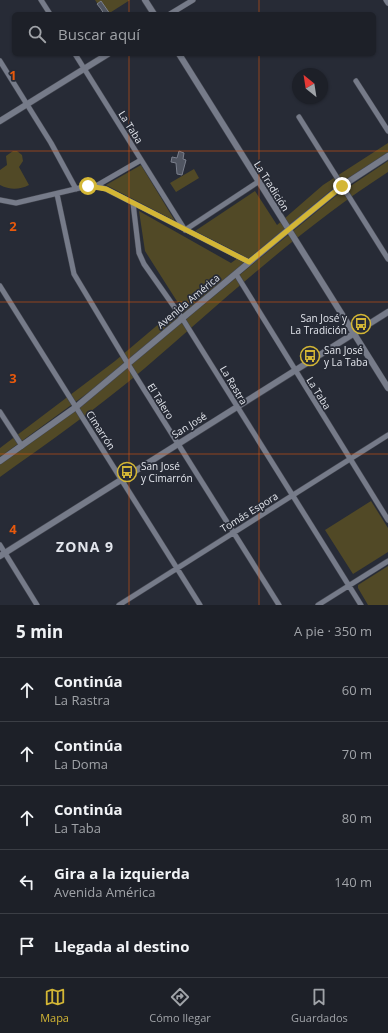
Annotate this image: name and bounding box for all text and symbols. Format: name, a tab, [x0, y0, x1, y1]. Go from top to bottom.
search box	[12, 12, 376, 56]
icon: search	[26, 23, 48, 45]
text: Buscar aquí	[58, 24, 140, 44]
text: 1	[9, 66, 17, 84]
north arrow	[292, 68, 328, 104]
street label: La Taba	[115, 108, 147, 146]
street label: La Tradición	[251, 158, 293, 214]
route start	[79, 177, 97, 195]
route end	[333, 177, 351, 195]
text: 2	[9, 217, 17, 235]
street label: Avenida América	[154, 271, 222, 331]
place label: San José y La Tradición	[290, 311, 348, 337]
bus stop icon: San José y La Tradición	[350, 313, 372, 335]
place label: San José y La Taba	[324, 343, 368, 369]
bus stop icon: San José y La Taba	[299, 345, 321, 367]
street label: La Rastra	[217, 363, 251, 407]
text: 3	[9, 369, 17, 387]
street label: La Taba	[303, 374, 335, 412]
street label: El Talero	[144, 380, 178, 422]
street label: Cimarrón	[83, 408, 119, 452]
street label: San José	[169, 409, 210, 441]
place label: San José y Cimarrón	[141, 459, 193, 485]
bus stop icon: San José y Cimarrón	[116, 461, 138, 483]
street label: Tomás Espora	[217, 489, 281, 535]
text: 4	[9, 520, 17, 538]
district label: ZONA 9	[56, 537, 114, 556]
text: 5 min	[16, 620, 63, 643]
text: A pie · 350 m	[294, 622, 372, 640]
text: Continúa	[54, 671, 123, 691]
icon: ahead	[16, 679, 38, 701]
text: 60 m	[342, 681, 372, 699]
text: La Rastra	[54, 691, 110, 709]
text: Continúa	[54, 735, 123, 755]
icon: ahead	[16, 743, 38, 765]
text: 70 m	[342, 745, 372, 763]
text: La Doma	[54, 755, 108, 773]
text: Continúa	[54, 799, 123, 819]
icon: ahead	[16, 807, 38, 829]
text: 80 m	[342, 809, 372, 827]
text: La Taba	[54, 819, 101, 837]
text: Gira a la izquierda	[54, 863, 190, 883]
icon: left	[16, 871, 38, 893]
text: 140 m	[334, 873, 372, 891]
text: Avenida América	[54, 883, 155, 901]
icon: arrive	[16, 935, 38, 957]
text: Llegada al destino	[54, 936, 189, 956]
tab: Mapa	[40, 986, 69, 1025]
tab: Cómo llegar	[149, 986, 211, 1025]
tab: Guardados	[291, 986, 348, 1025]

